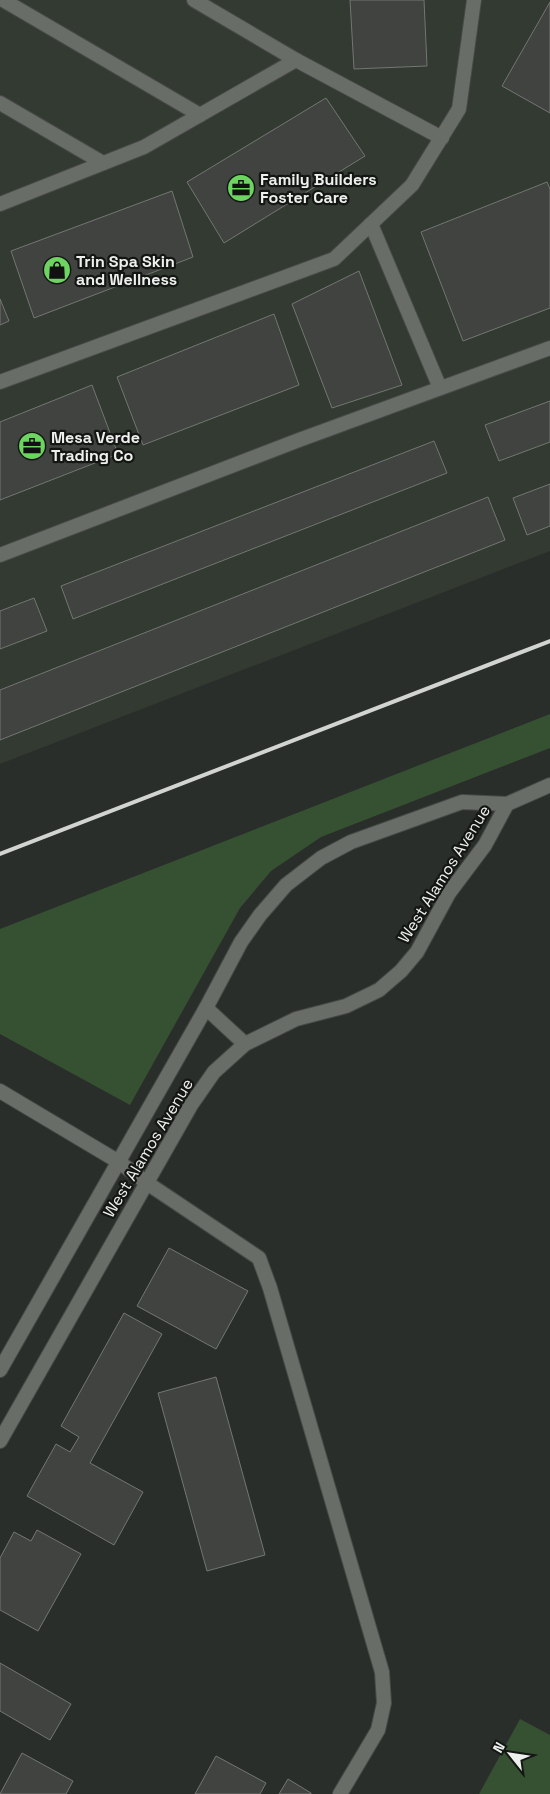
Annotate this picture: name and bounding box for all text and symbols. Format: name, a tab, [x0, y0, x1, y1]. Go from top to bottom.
place label: Family Builders Foster Care	[260, 169, 377, 208]
office icon: Family Builders Foster Care	[226, 173, 256, 203]
place label: Trin Spa Skin and Wellness	[76, 251, 177, 290]
shop icon: Trin Spa Skin and Wellness	[42, 255, 72, 285]
place label: Mesa Verde Trading Co	[51, 427, 140, 466]
office icon: Mesa Verde Trading Co	[17, 431, 47, 461]
street label: West Alamos Avenue	[393, 801, 495, 947]
street label: West Alamos Avenue	[98, 1075, 198, 1221]
north arrow	[485, 1729, 535, 1779]
text: N	[489, 1739, 509, 1756]

